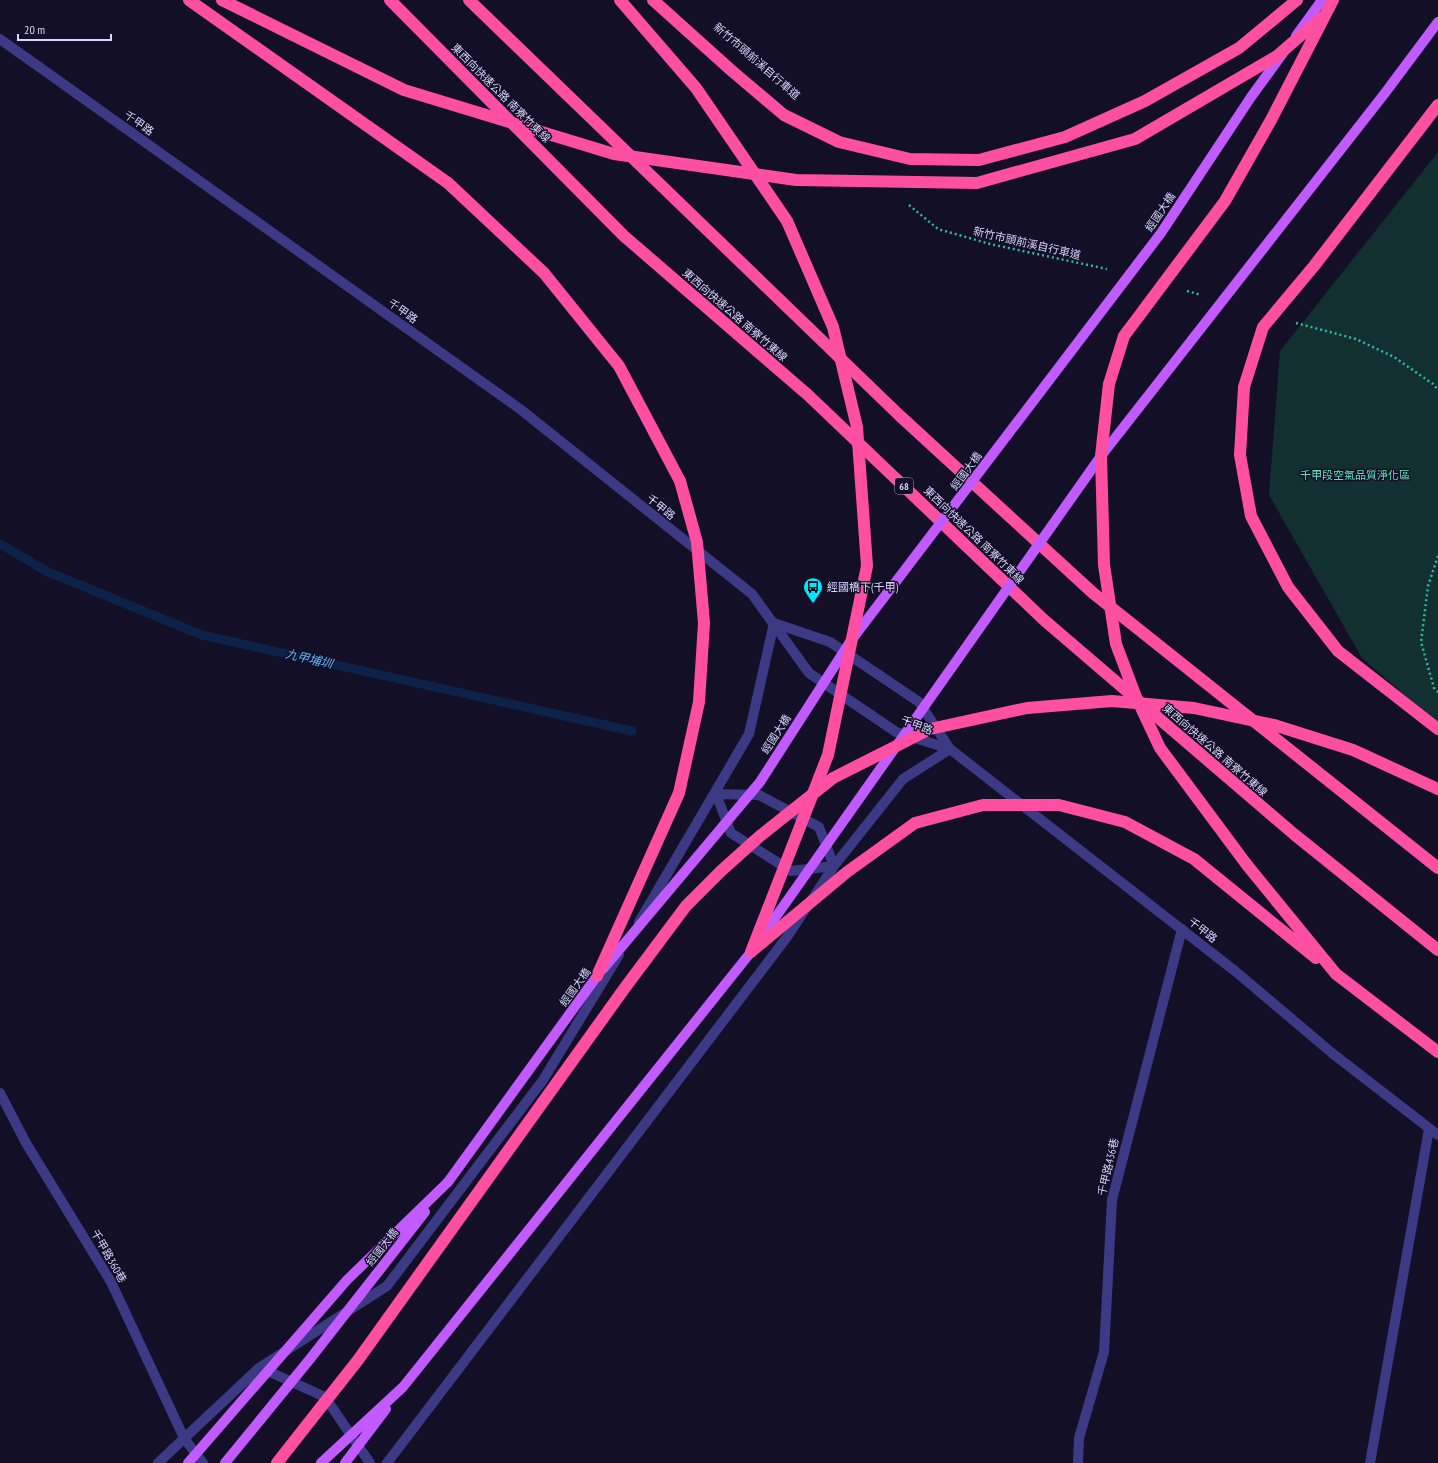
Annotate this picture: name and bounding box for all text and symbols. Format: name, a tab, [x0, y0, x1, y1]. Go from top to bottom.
scale bar	[18, 16, 111, 42]
street label: 新竹市頭前溪自行車道	[711, 20, 803, 102]
text: 20 m	[24, 22, 45, 37]
street label: 東西向快速公路 南寮竹東線	[449, 41, 553, 145]
street label: 千甲路	[121, 108, 157, 138]
street label: 經國大橋	[1142, 190, 1178, 234]
street label: 新竹市頭前溪自行車道	[972, 224, 1082, 262]
street label: 東西向快速公路 南寮竹東線	[680, 266, 790, 364]
street label: 千甲路	[385, 296, 421, 326]
street label: 經國大橋	[947, 449, 985, 493]
park label: 千甲段空氣品質淨化區	[1300, 468, 1410, 482]
road number: 68	[895, 478, 913, 494]
street label: 東西向快速公路 南寮竹東線	[921, 483, 1027, 587]
street label: 千甲路	[644, 491, 678, 523]
bus stop icon: 經國橋下(千甲)	[802, 576, 824, 604]
place label: 經國橋下(千甲)	[827, 580, 899, 594]
water label: 九甲埔圳	[284, 646, 336, 672]
street label: 東西向快速公路 南寮竹東線	[1160, 701, 1270, 799]
street label: 經國大橋	[758, 712, 794, 756]
street label: 千甲路	[899, 713, 935, 737]
street label: 千甲路	[1186, 914, 1220, 946]
street label: 經國大橋	[556, 965, 594, 1009]
street label: 千甲路436巷	[1095, 1137, 1121, 1197]
street label: 經國大橋	[363, 1225, 401, 1269]
street label: 千甲路360巷	[88, 1227, 130, 1285]

